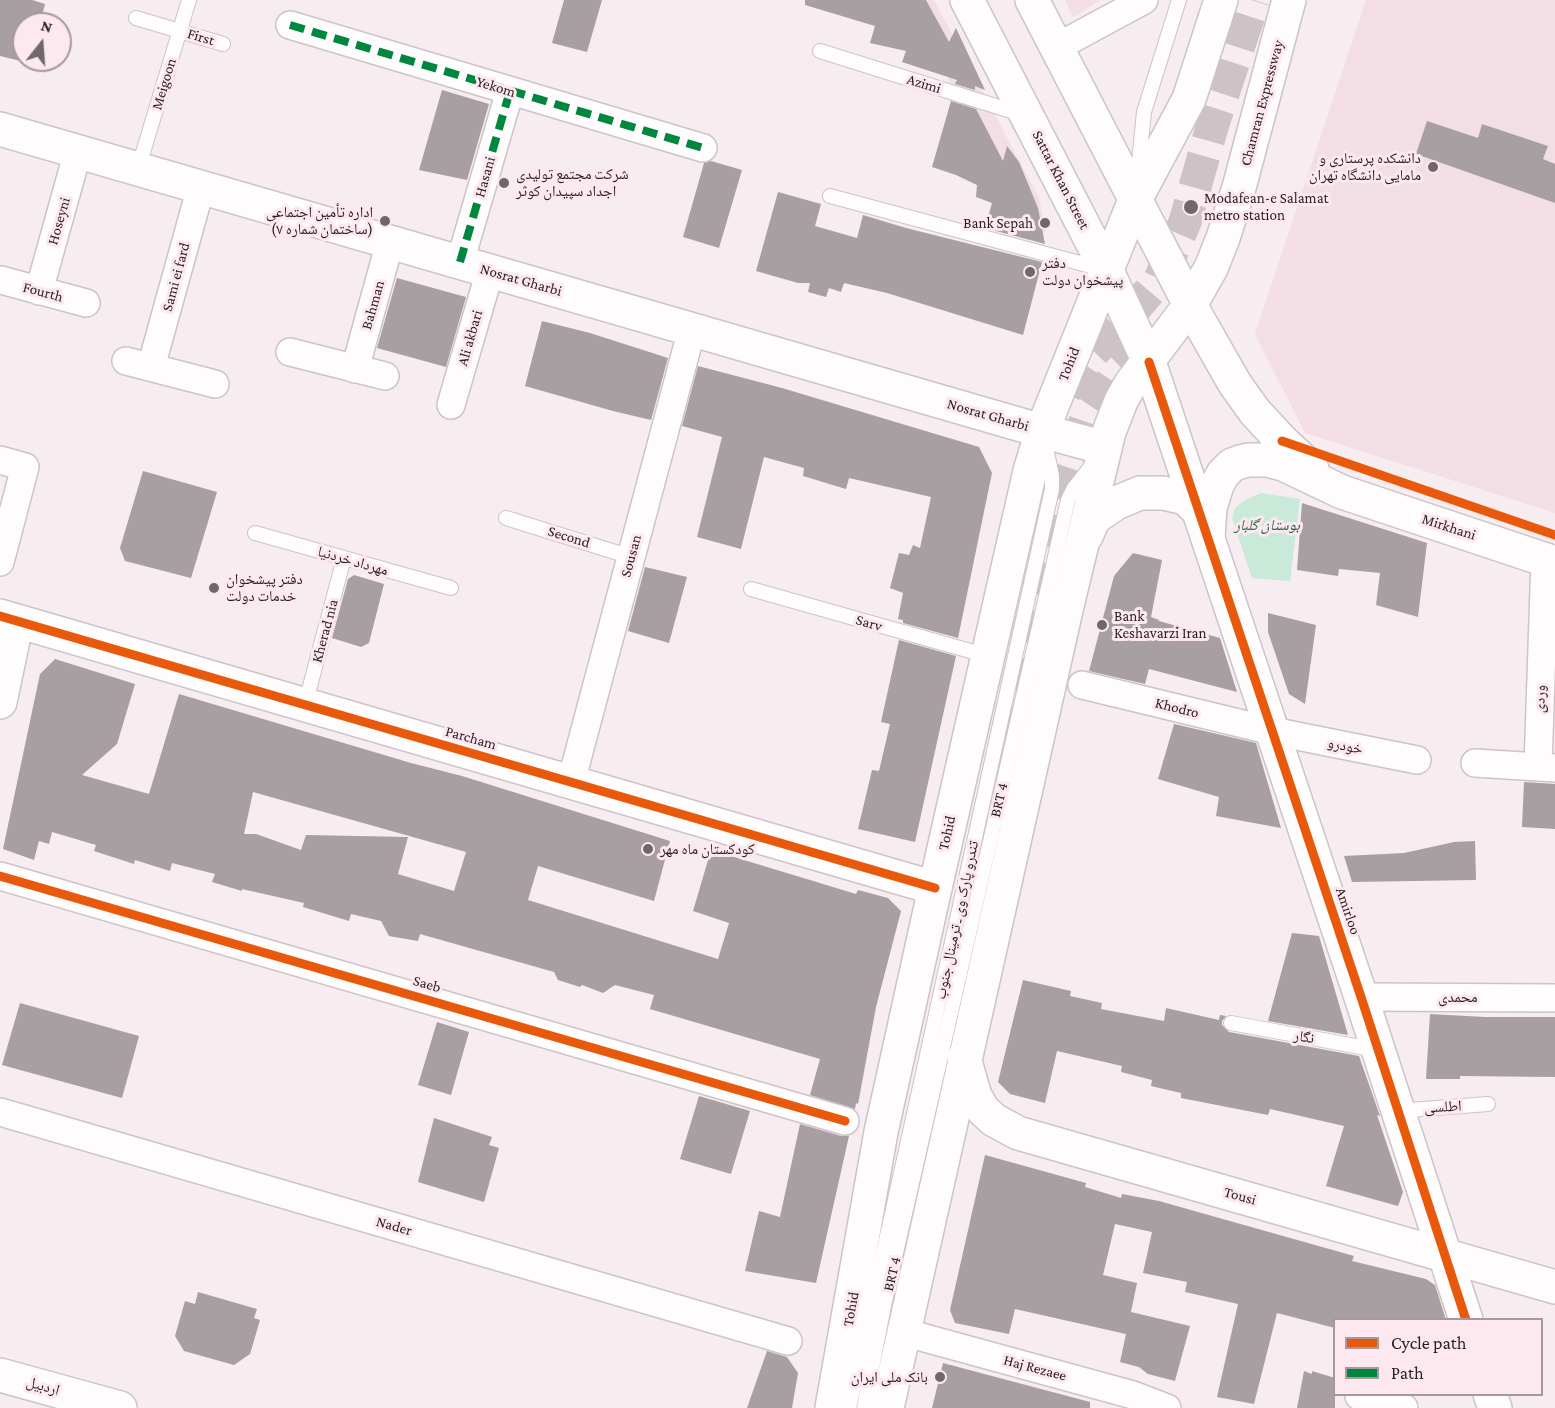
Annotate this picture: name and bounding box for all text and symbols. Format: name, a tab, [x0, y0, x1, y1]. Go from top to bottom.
north arrow	[12, 12, 72, 72]
text: N	[39, 16, 55, 36]
street label: First	[185, 24, 217, 50]
street label: Chamran Expressway	[1237, 38, 1287, 168]
street label: Meigoon	[148, 56, 180, 112]
street label: Azimi	[905, 70, 943, 98]
street label: Yekom	[474, 73, 518, 101]
street label: Sattar Khan Street	[1028, 128, 1094, 232]
place label: دانشکده پرستاری و مامایی دانشگاه تهران	[1309, 149, 1421, 184]
street label: Hasani	[471, 155, 499, 199]
marker: دانشکده پرستاری و مامایی دانشگاه تهران	[1426, 160, 1440, 174]
place label: شرکت مجتمع تولیدی اجداد سپیدان کوثر	[516, 165, 629, 200]
marker: شرکت مجتمع تولیدی اجداد سپیدان کوثر	[497, 176, 511, 190]
place label: Modafean-e Salamat metro station	[1204, 189, 1329, 224]
street label: Hoseyni	[44, 195, 74, 247]
marker: Modafean-e Salamat metro station	[1182, 198, 1200, 216]
place label: اداره تأمین اجتماعی (ساختمان شماره ۷)	[266, 203, 373, 238]
marker: اداره تأمین اجتماعی (ساختمان شماره ۷)	[378, 214, 392, 228]
place label: Bank Sepah	[963, 214, 1033, 232]
marker: Bank Sepah	[1038, 216, 1052, 230]
street label: Sami ei fard	[158, 241, 194, 313]
place label: دفتر پیشخوان دولت	[1042, 254, 1123, 289]
street label: Nosrat Gharbi	[478, 260, 564, 300]
marker: دفتر پیشخوان دولت	[1023, 265, 1037, 279]
street label: Fourth	[21, 278, 65, 306]
street label: Bahman	[357, 278, 389, 332]
street label: Ali akbari	[453, 308, 487, 368]
street label: Tohid	[1054, 344, 1084, 384]
street label: Nosrat Gharbi	[945, 395, 1031, 435]
street label: Mirkhani	[1420, 510, 1478, 544]
park label: بوستان گلبار	[1234, 516, 1300, 534]
street label: Second	[546, 522, 592, 552]
street label: Sousan	[617, 533, 645, 579]
street label: مهرداد خردنیا	[316, 542, 390, 580]
place label: دفتر پیشخوان خدمات دولت	[226, 570, 303, 605]
marker: دفتر پیشخوان خدمات دولت	[207, 581, 221, 595]
street label: Kherad nia	[308, 597, 342, 665]
place label: Bank Keshavarzi Iran	[1114, 607, 1207, 642]
street label: Sarv	[854, 611, 884, 635]
marker: Bank Keshavarzi Iran	[1095, 618, 1109, 632]
street label: وردی	[1531, 685, 1549, 713]
street label: Khodro	[1153, 694, 1201, 722]
street label: Parcham	[443, 722, 499, 754]
street label: خودرو	[1326, 734, 1364, 758]
street label: BRT 4	[986, 781, 1012, 819]
street label: Tohid	[934, 814, 960, 852]
street label: تندرو پارک وی ـ ترمینال جنوب	[931, 839, 983, 1001]
place label: کودکستان ماه مهر	[660, 840, 755, 858]
marker: کودکستان ماه مهر	[641, 842, 655, 856]
street label: Amirloo	[1332, 885, 1364, 937]
street label: Saeb	[411, 971, 443, 997]
street label: محمدی	[1438, 988, 1478, 1006]
street label: نگار	[1292, 1026, 1316, 1048]
street label: اطلسی	[1424, 1097, 1462, 1117]
street label: Tousi	[1222, 1183, 1258, 1209]
street label: Nader	[374, 1212, 414, 1240]
street label: BRT 4	[879, 1255, 905, 1293]
street label: Tohid	[839, 1290, 863, 1328]
legend	[1333, 1318, 1543, 1396]
text: Cycle path	[1391, 1333, 1466, 1353]
street label: Haj Rezaee	[1002, 1351, 1068, 1385]
text: Path	[1391, 1363, 1424, 1383]
place label: بانک ملی ایران	[851, 1368, 928, 1386]
marker: بانک ملی ایران	[933, 1370, 947, 1384]
street label: اردبیل	[24, 1373, 62, 1399]

